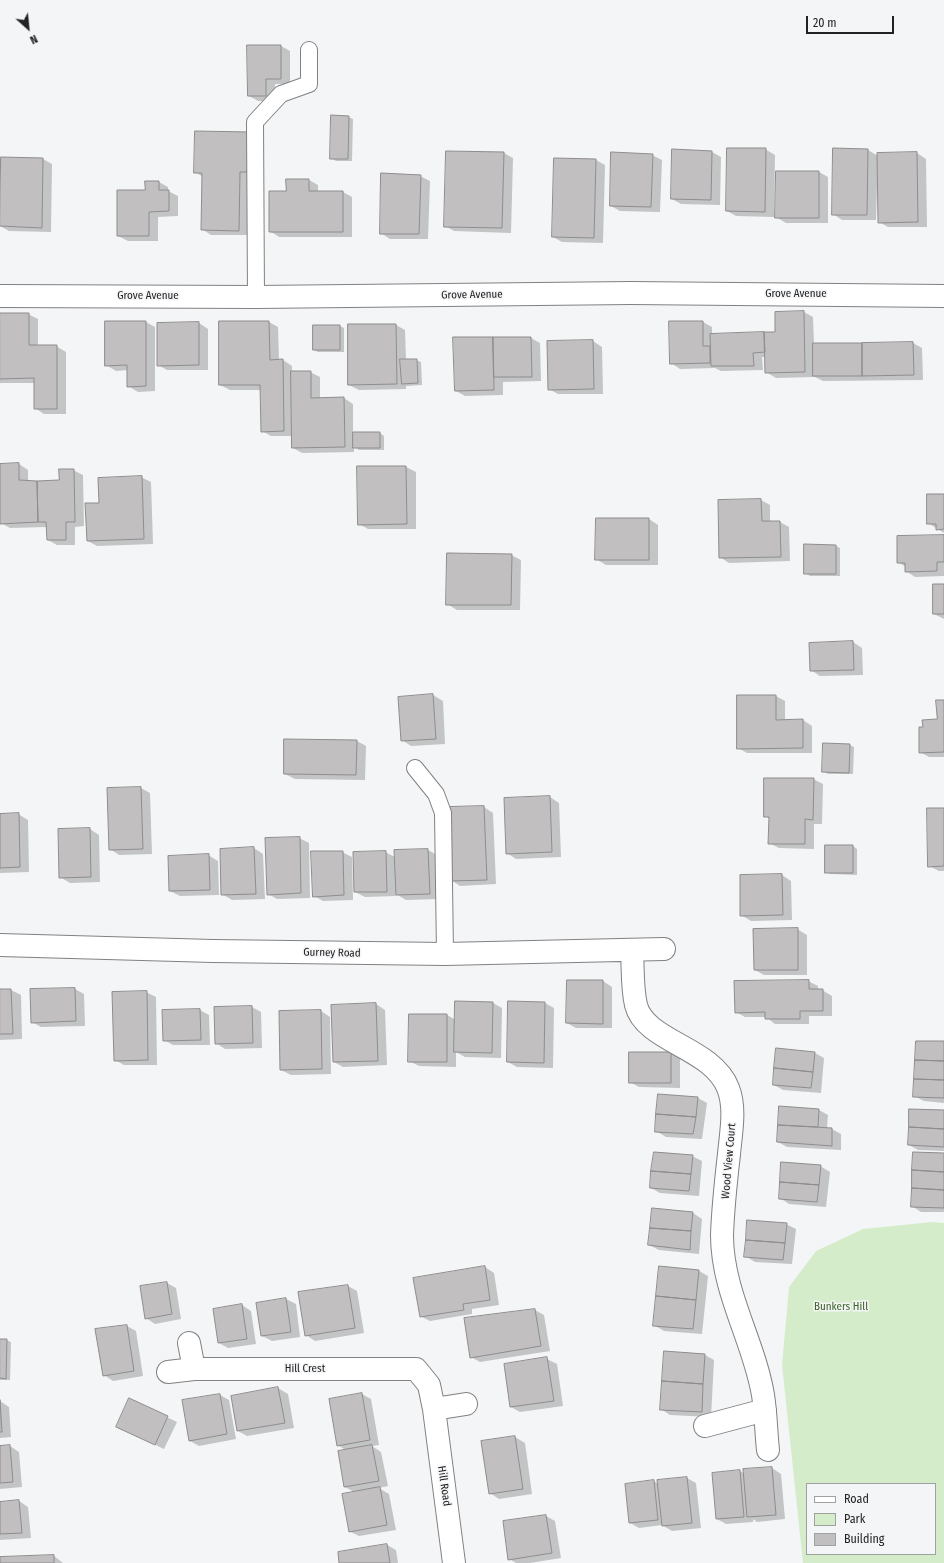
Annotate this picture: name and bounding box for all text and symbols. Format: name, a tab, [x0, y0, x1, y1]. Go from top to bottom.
north arrow	[8, 8, 48, 48]
scale bar	[808, 8, 896, 34]
text: 20 m	[813, 16, 837, 30]
text: N	[28, 32, 40, 46]
street label: Grove Avenue	[765, 287, 827, 301]
street label: Grove Avenue	[441, 288, 503, 302]
street label: Grove Avenue	[117, 289, 179, 303]
street label: Gurney Road	[303, 946, 361, 960]
street label: Wood View Court	[719, 1123, 739, 1199]
park label: Bunkers Hill	[814, 1300, 868, 1314]
street label: Hill Crest	[285, 1362, 325, 1376]
street label: Hill Road	[435, 1465, 453, 1507]
legend	[806, 1483, 936, 1555]
text: Road	[844, 1492, 869, 1506]
text: Park	[844, 1512, 865, 1526]
text: Building	[844, 1532, 884, 1546]

